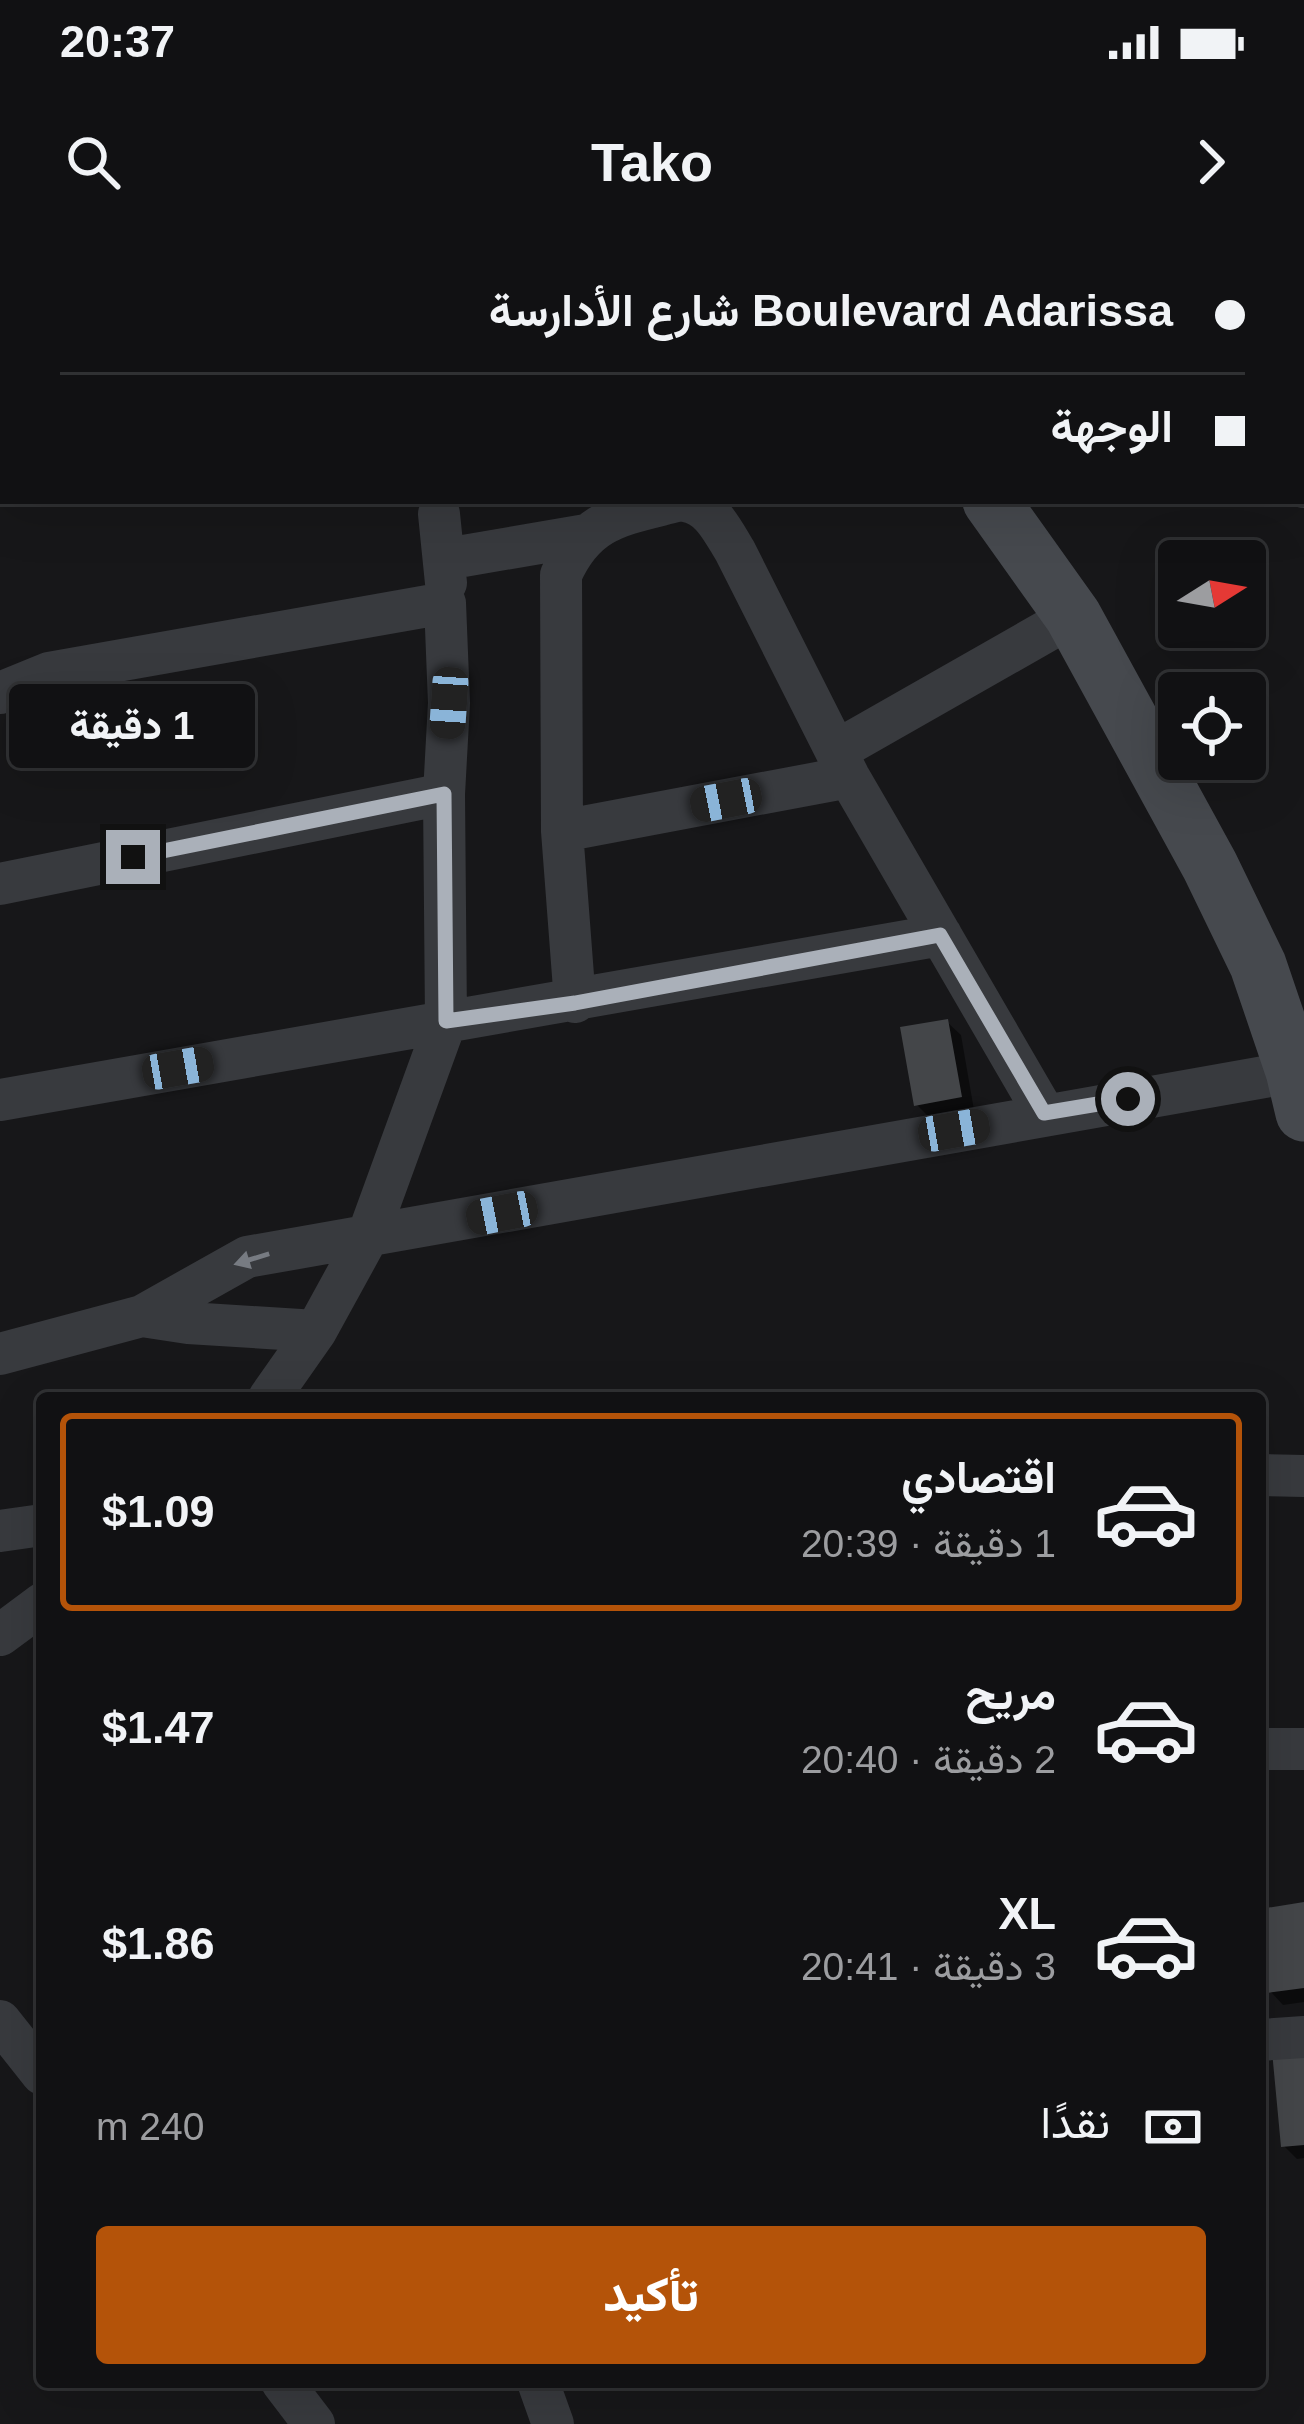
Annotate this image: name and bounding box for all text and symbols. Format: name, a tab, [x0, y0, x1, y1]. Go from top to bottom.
text: 20:37	[60, 16, 175, 67]
icon: search	[60, 129, 126, 195]
icon: forward	[1178, 129, 1244, 195]
text: Tako	[591, 132, 713, 192]
text: Boulevard Adarissa شارع الأدارسة	[489, 285, 1173, 336]
text: الوجهة	[1051, 401, 1173, 452]
north arrow	[1158, 540, 1266, 648]
map controls	[1158, 540, 1266, 780]
car	[429, 666, 469, 740]
button: locate	[1158, 672, 1266, 780]
callout: 1 دقيقة	[10, 683, 256, 767]
text: 1 دقيقة	[70, 704, 194, 747]
car	[687, 775, 765, 825]
route end	[106, 830, 160, 884]
car	[139, 1044, 217, 1092]
route start	[1101, 1072, 1155, 1126]
car	[915, 1106, 993, 1154]
car	[463, 1188, 541, 1238]
one-way arrow	[233, 1251, 270, 1269]
text: اقتصادي	[901, 1452, 1056, 1503]
icon: car	[1092, 1458, 1200, 1566]
text: $1.09	[102, 1486, 215, 1537]
text: 1 دقيقة · 20:39	[801, 1522, 1056, 1565]
text: مريح	[965, 1668, 1056, 1719]
icon: car	[1092, 1674, 1200, 1782]
text: $1.47	[102, 1702, 215, 1753]
text: 2 دقيقة · 20:40	[801, 1738, 1056, 1781]
text: XL	[998, 1888, 1056, 1939]
icon: car	[1092, 1890, 1200, 1998]
text: $1.86	[102, 1918, 215, 1969]
text: 3 دقيقة · 20:41	[801, 1945, 1056, 1988]
icon: cash	[1140, 2094, 1206, 2160]
text: نقدًا	[1040, 2097, 1110, 2148]
text: 240 m	[96, 2105, 204, 2148]
button: تأكيد	[96, 2226, 1206, 2364]

